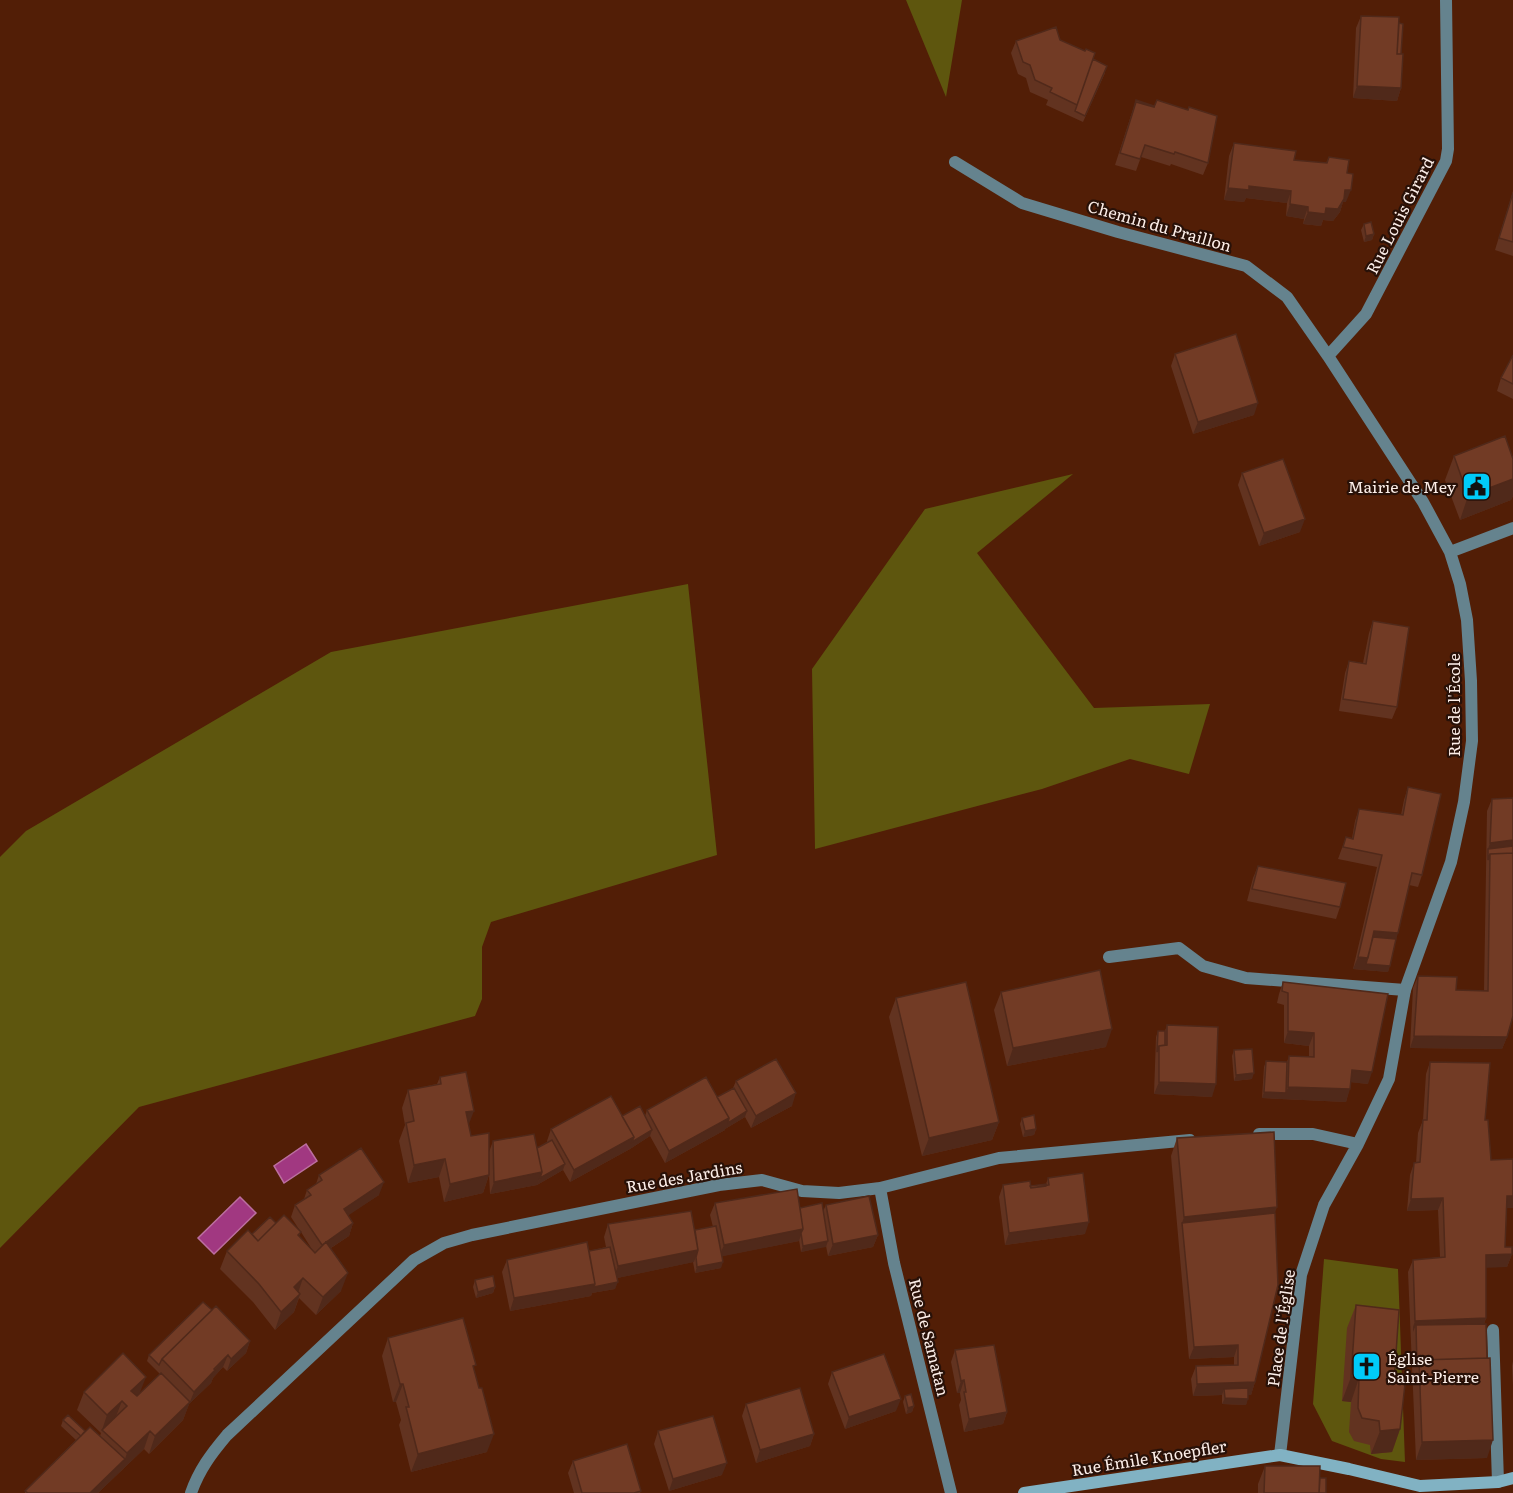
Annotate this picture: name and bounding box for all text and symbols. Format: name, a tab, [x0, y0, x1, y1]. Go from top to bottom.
street label: Rue Louis Girard	[1359, 152, 1439, 278]
street label: Chemin du Praillon	[1085, 193, 1235, 257]
public building icon: Mairie de Mey	[1461, 470, 1493, 502]
place label: Mairie de Mey	[1348, 474, 1457, 498]
street label: Rue de l'École	[1441, 653, 1465, 757]
street label: Rue des Jardins	[624, 1154, 744, 1198]
street label: Place de l'Église	[1260, 1268, 1300, 1388]
street label: Rue de Samatan	[904, 1276, 956, 1399]
place label: Église Saint-Pierre	[1387, 1346, 1479, 1388]
church icon: Église Saint-Pierre	[1350, 1351, 1382, 1383]
street label: Rue Émile Knoepfler	[1070, 1433, 1229, 1481]

